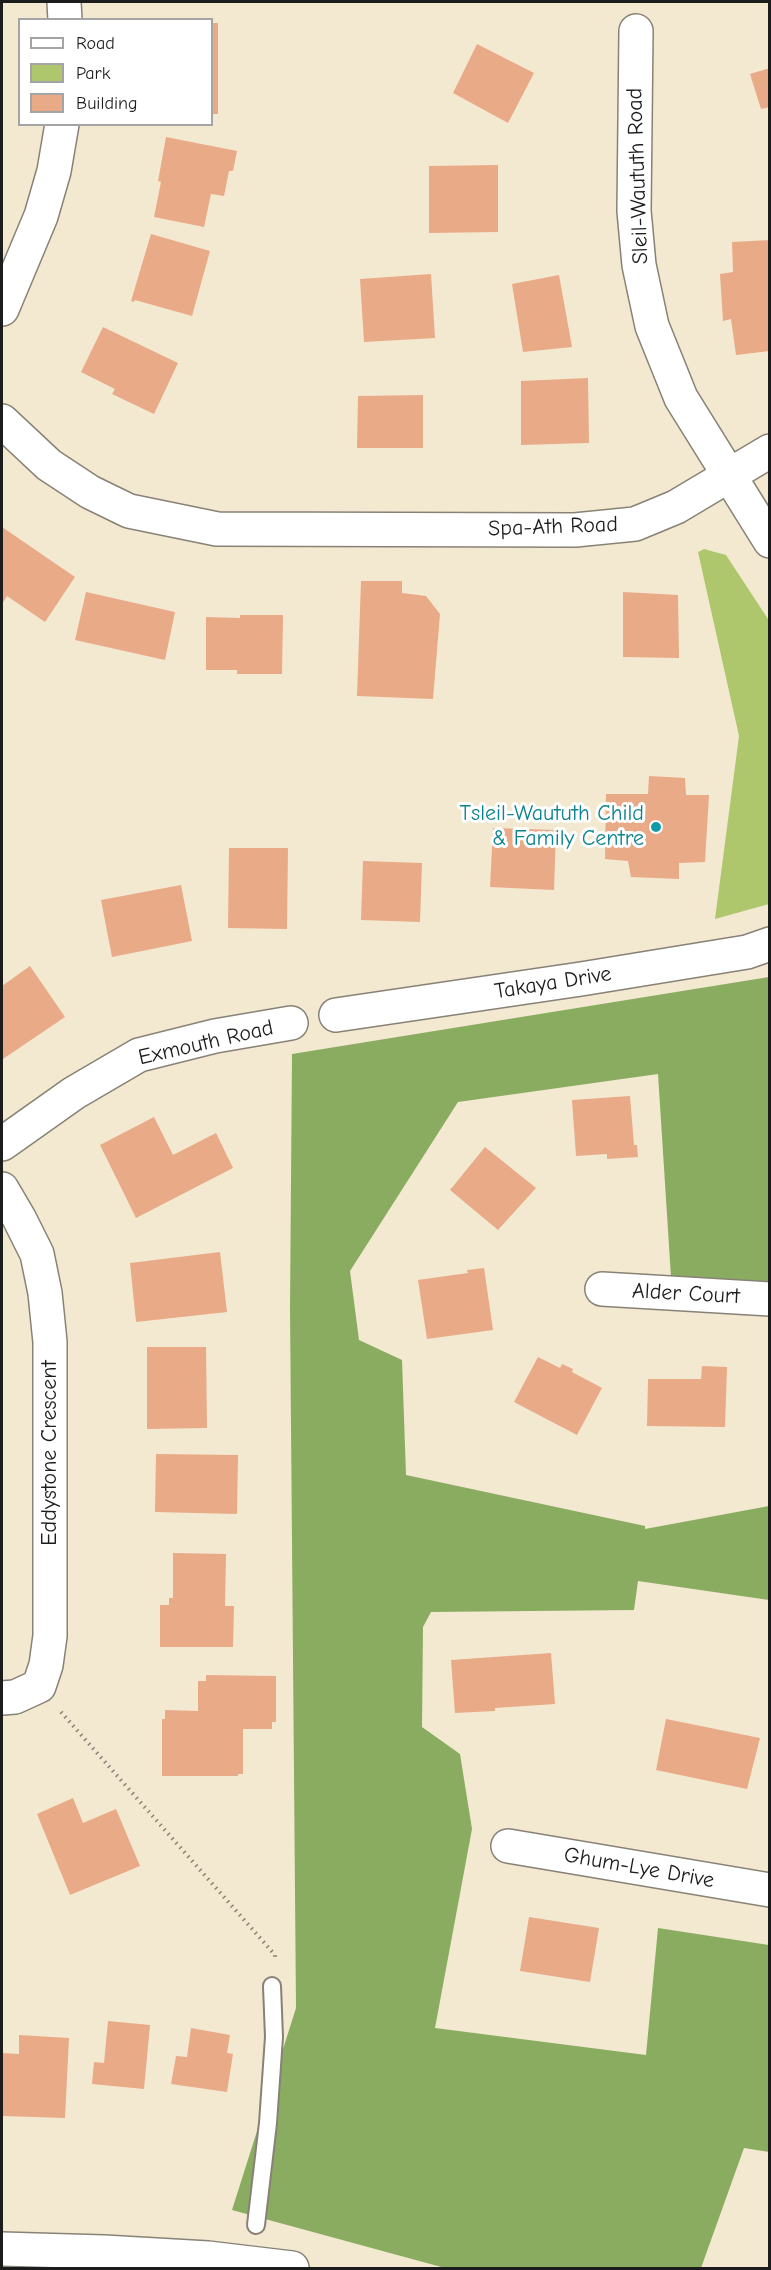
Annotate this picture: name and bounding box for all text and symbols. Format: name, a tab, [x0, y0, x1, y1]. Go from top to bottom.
legend	[18, 18, 213, 126]
text: Road	[76, 33, 115, 54]
text: Park	[76, 63, 110, 84]
street label: Sleil-Waututh Road	[622, 87, 654, 265]
text: Building	[76, 93, 138, 114]
street label: Spa-Ath Road	[488, 512, 618, 542]
place label: Tsleil-Waututh Child & Family Centre	[460, 801, 644, 852]
marker: Tsleil-Waututh Child & Family Centre	[649, 820, 663, 834]
street label: Takaya Drive	[493, 961, 613, 1005]
street label: Exmouth Road	[136, 1015, 276, 1071]
street label: Alder Court	[631, 1278, 741, 1310]
street label: Eddystone Crescent	[37, 1360, 63, 1546]
street label: Ghum-Lye Drive	[562, 1842, 716, 1894]

